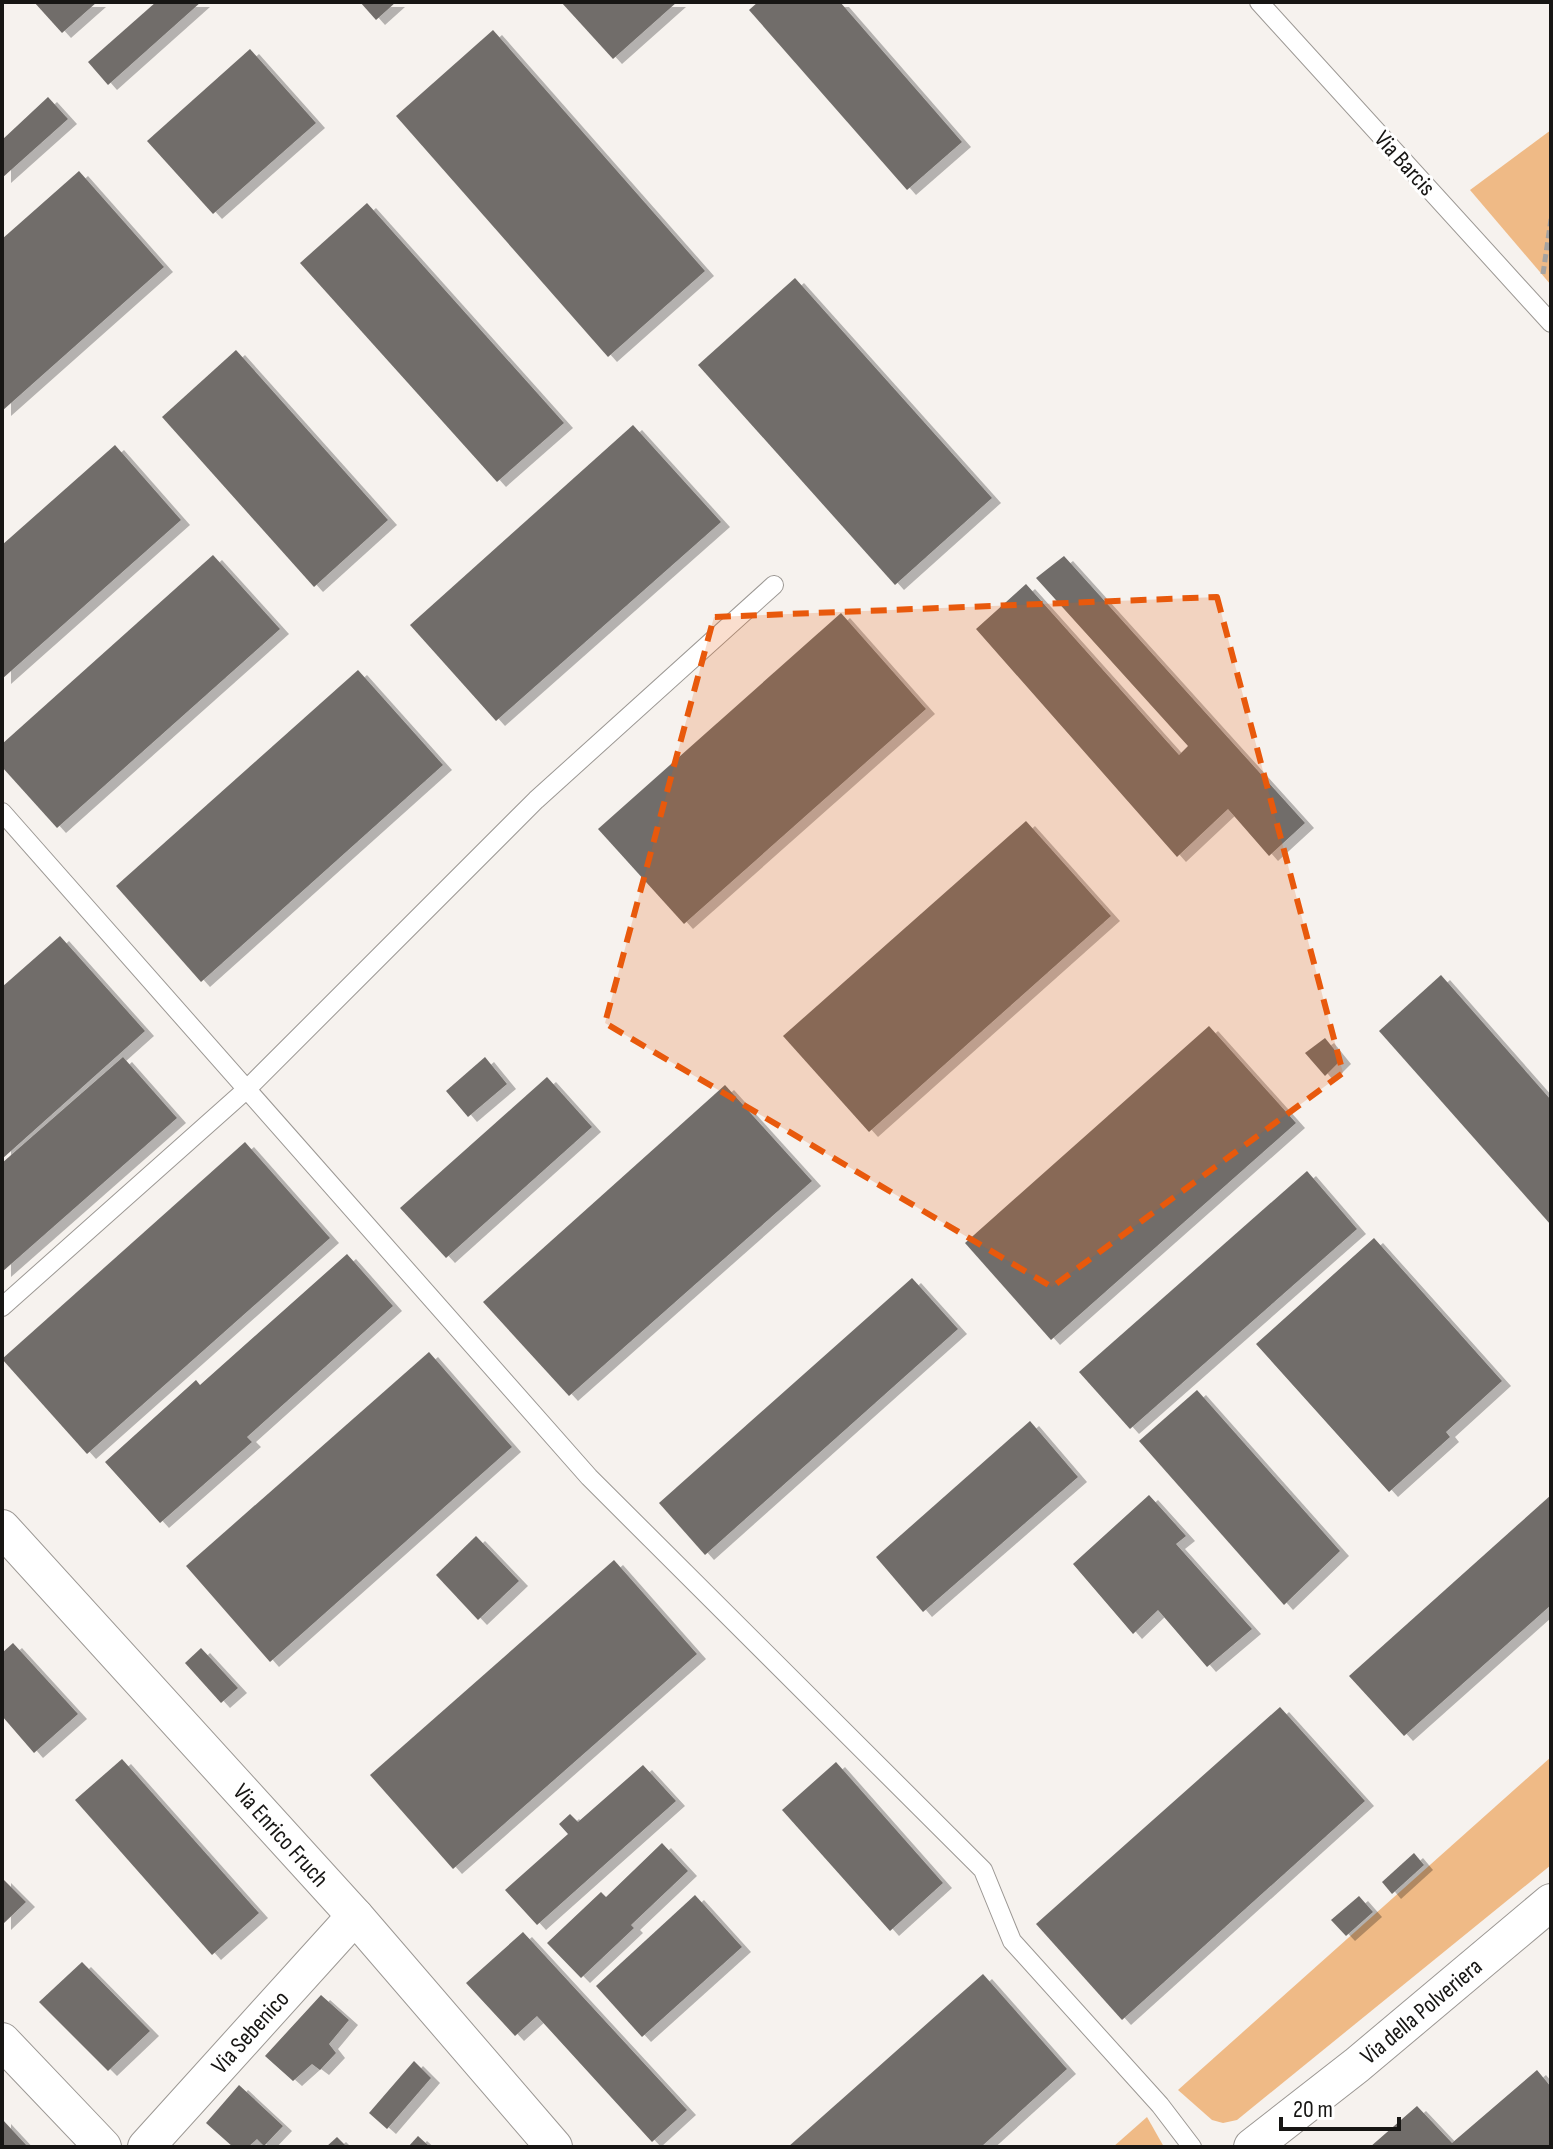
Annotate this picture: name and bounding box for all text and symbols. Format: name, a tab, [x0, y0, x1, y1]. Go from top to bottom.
street label: Via Barcis	[1368, 125, 1441, 202]
street label: Via Enrico Fruch	[227, 1778, 335, 1893]
street label: Via della Polveriera	[1355, 1952, 1488, 2071]
street label: Via Sebenico	[205, 1985, 295, 2080]
scale bar	[1281, 2081, 1399, 2131]
text: 20 m	[1293, 2095, 1333, 2124]

